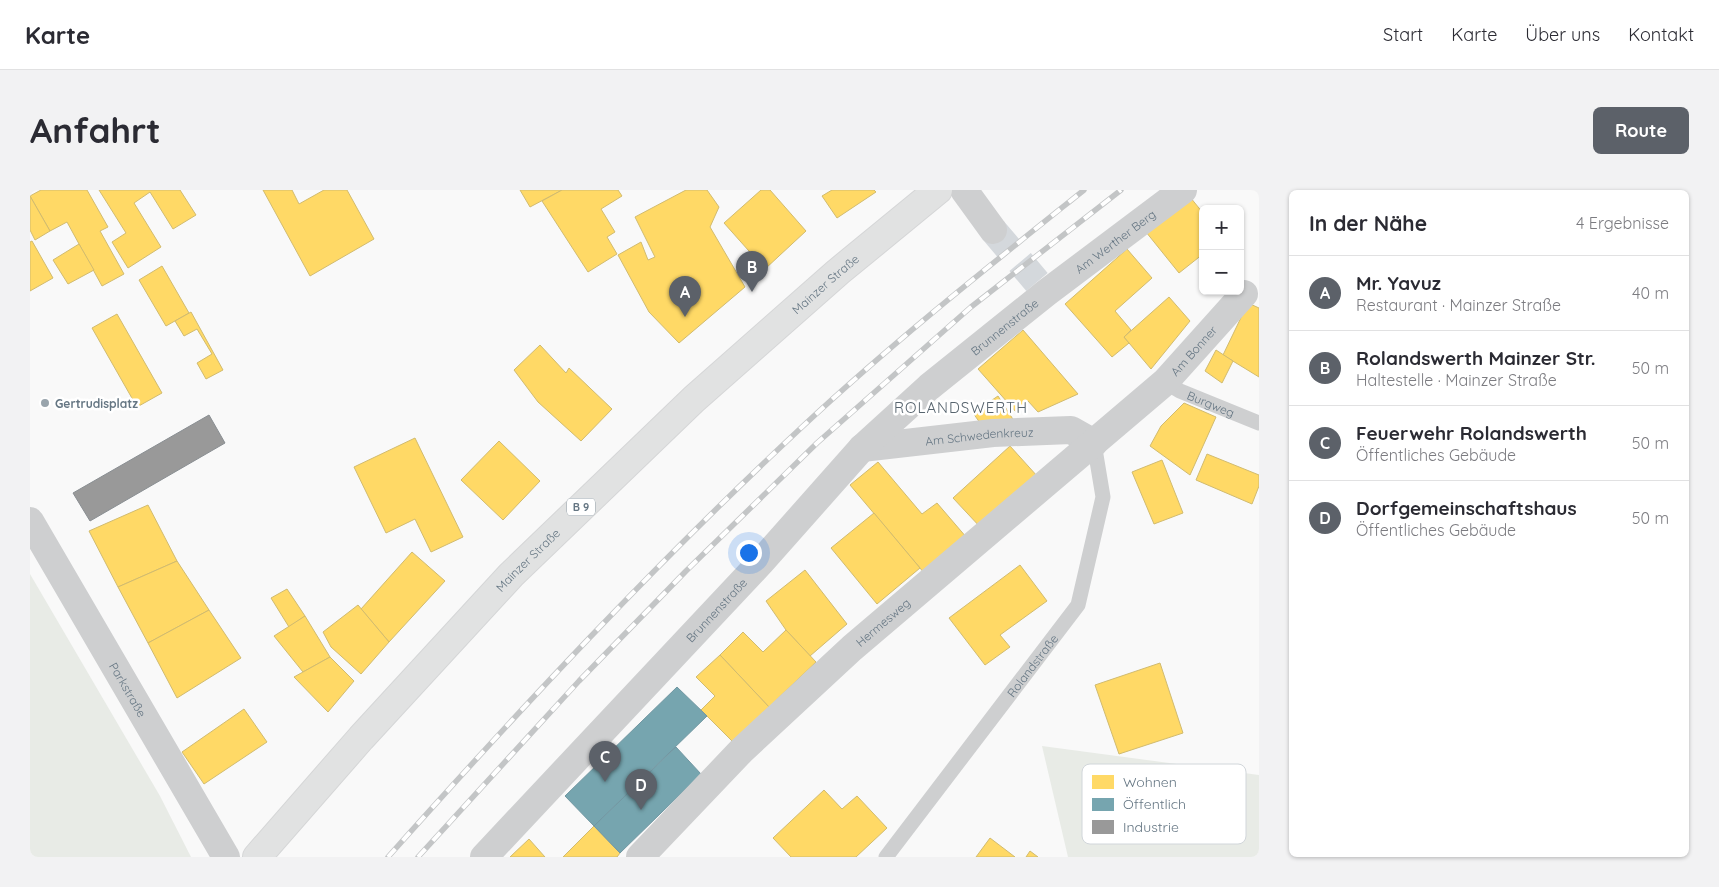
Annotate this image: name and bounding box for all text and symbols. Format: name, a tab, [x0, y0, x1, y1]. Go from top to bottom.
text: Karte	[25, 20, 90, 50]
text: Start	[1383, 23, 1423, 46]
text: Karte	[1451, 23, 1497, 46]
text: Über uns	[1525, 23, 1600, 46]
text: Kontakt	[1628, 23, 1694, 46]
button: Route	[1593, 107, 1689, 154]
text: Anfahrt	[30, 108, 161, 152]
map controls	[1199, 205, 1244, 295]
button: +	[1199, 205, 1244, 250]
street label: Am Werther Berg	[1072, 206, 1158, 276]
text: In der Nähe	[1309, 210, 1427, 236]
text: 4 Ergebnisse	[1576, 213, 1669, 233]
button: −	[1199, 250, 1244, 295]
pin: B	[736, 251, 768, 292]
street label: Mainzer Straße	[789, 251, 862, 317]
text: Mr. Yavuz	[1356, 271, 1441, 295]
pin: A	[669, 276, 701, 317]
text: A	[1320, 283, 1330, 303]
text: 40 m	[1632, 283, 1669, 303]
street label: Brunnenstraße	[967, 295, 1041, 358]
text: Restaurant · Mainzer Straße	[1356, 295, 1561, 315]
street label: Am Bonner	[1167, 322, 1220, 379]
text: Rolandswerth Mainzer Str.	[1356, 346, 1595, 370]
text: B	[1320, 358, 1330, 378]
text: 50 m	[1632, 358, 1669, 378]
text: Haltestelle · Mainzer Straße	[1356, 370, 1557, 390]
street label: Burgweg	[1185, 387, 1237, 420]
place label: Gertrudisplatz	[55, 396, 138, 411]
marker: Gertrudisplatz	[39, 397, 51, 409]
district label: ROLANDSWERTH	[894, 398, 1028, 417]
text: Feuerwehr Rolandswerth	[1356, 421, 1587, 445]
street label: Am Schwedenkreuz	[924, 424, 1034, 448]
text: C	[1320, 433, 1330, 453]
text: 50 m	[1632, 433, 1669, 453]
text: Öffentliches Gebäude	[1356, 445, 1516, 465]
text: Dorfgemeinschaftshaus	[1356, 496, 1577, 520]
road number: B 9	[567, 498, 595, 516]
text: D	[1319, 508, 1331, 528]
text: 50 m	[1632, 508, 1669, 528]
text: Öffentliches Gebäude	[1356, 520, 1516, 540]
street label: Mainzer Straße	[492, 525, 563, 594]
your location	[736, 540, 762, 566]
street label: Brunnenstraße	[682, 575, 750, 645]
street label: Hermesweg	[852, 595, 913, 649]
street label: Rolandstraße	[1003, 631, 1061, 700]
street label: Parkstraße	[106, 659, 150, 720]
pin: C	[589, 741, 621, 782]
legend	[1082, 764, 1246, 844]
pin: D	[625, 769, 657, 810]
text: Wohnen	[1123, 773, 1177, 791]
text: Öffentlich	[1123, 795, 1186, 813]
text: Industrie	[1123, 818, 1179, 836]

